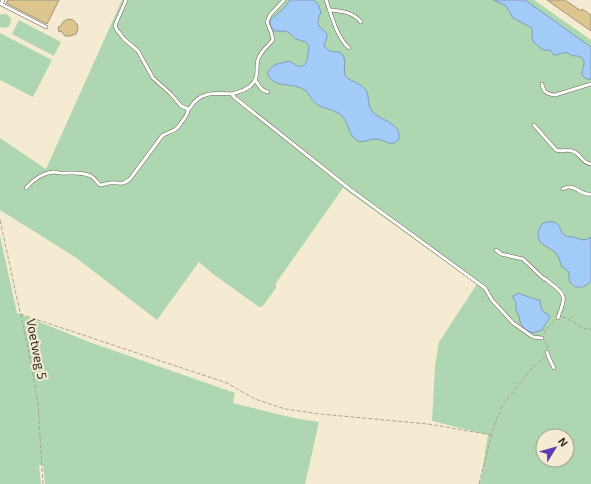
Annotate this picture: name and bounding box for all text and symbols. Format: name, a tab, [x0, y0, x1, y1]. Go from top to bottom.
street label: Voetweg 5	[23, 317, 51, 381]
north arrow	[535, 428, 575, 468]
text: N	[556, 435, 571, 449]

